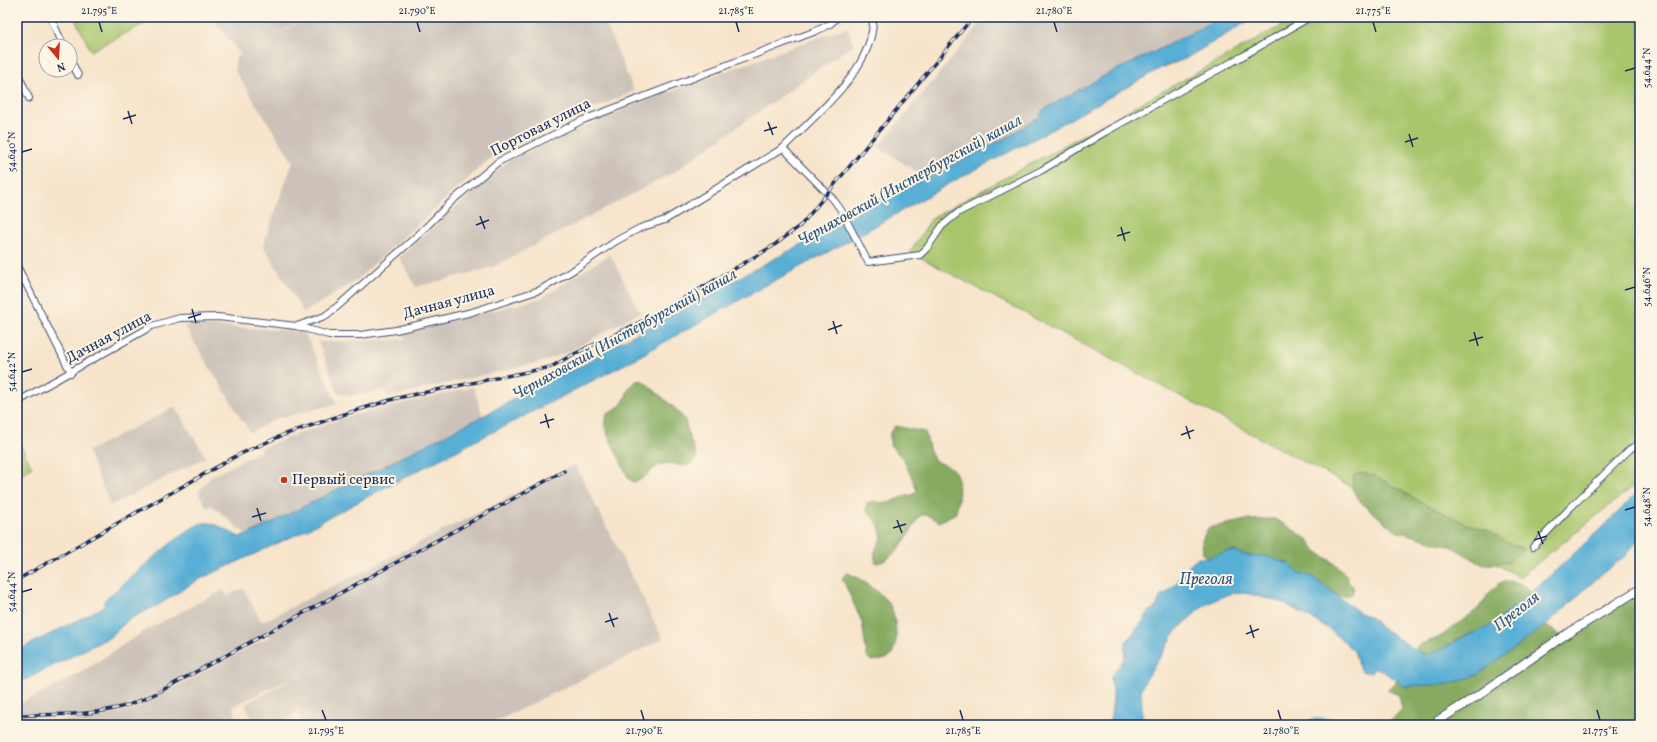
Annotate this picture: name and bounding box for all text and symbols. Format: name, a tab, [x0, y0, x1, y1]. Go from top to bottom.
text: 21.795°E	[81, 4, 117, 18]
text: 21.790°E	[398, 4, 436, 18]
text: 21.785°E	[718, 4, 754, 18]
text: 21.780°E	[1036, 4, 1072, 18]
text: 21.775°E	[1355, 4, 1391, 18]
north arrow	[38, 38, 78, 78]
text: 54.644°N	[1640, 47, 1654, 88]
text: N	[55, 58, 67, 74]
street label: Портовая улица	[487, 94, 595, 162]
water label: Черняховский (Инстербургский) канал	[794, 110, 1026, 252]
text: 54.640°N	[5, 131, 19, 172]
water label: Черняховский (Инстербургский) канал	[509, 264, 741, 406]
text: 54.646°N	[1640, 266, 1654, 307]
street label: Дачная улица	[401, 281, 497, 325]
street label: Дачная улица	[62, 307, 156, 369]
text: 54.642°N	[5, 351, 19, 392]
place label: Первый сервис	[292, 470, 395, 491]
marker: Первый сервис	[279, 475, 289, 485]
text: 54.648°N	[1640, 486, 1654, 527]
water label: Преголя	[1180, 569, 1232, 591]
text: 54.644°N	[5, 571, 19, 612]
water label: Преголя	[1489, 587, 1545, 637]
text: 21.795°E	[308, 724, 344, 738]
text: 21.790°E	[625, 724, 663, 738]
text: 21.785°E	[945, 724, 981, 738]
text: 21.780°E	[1263, 724, 1299, 738]
text: 21.775°E	[1582, 724, 1618, 738]

